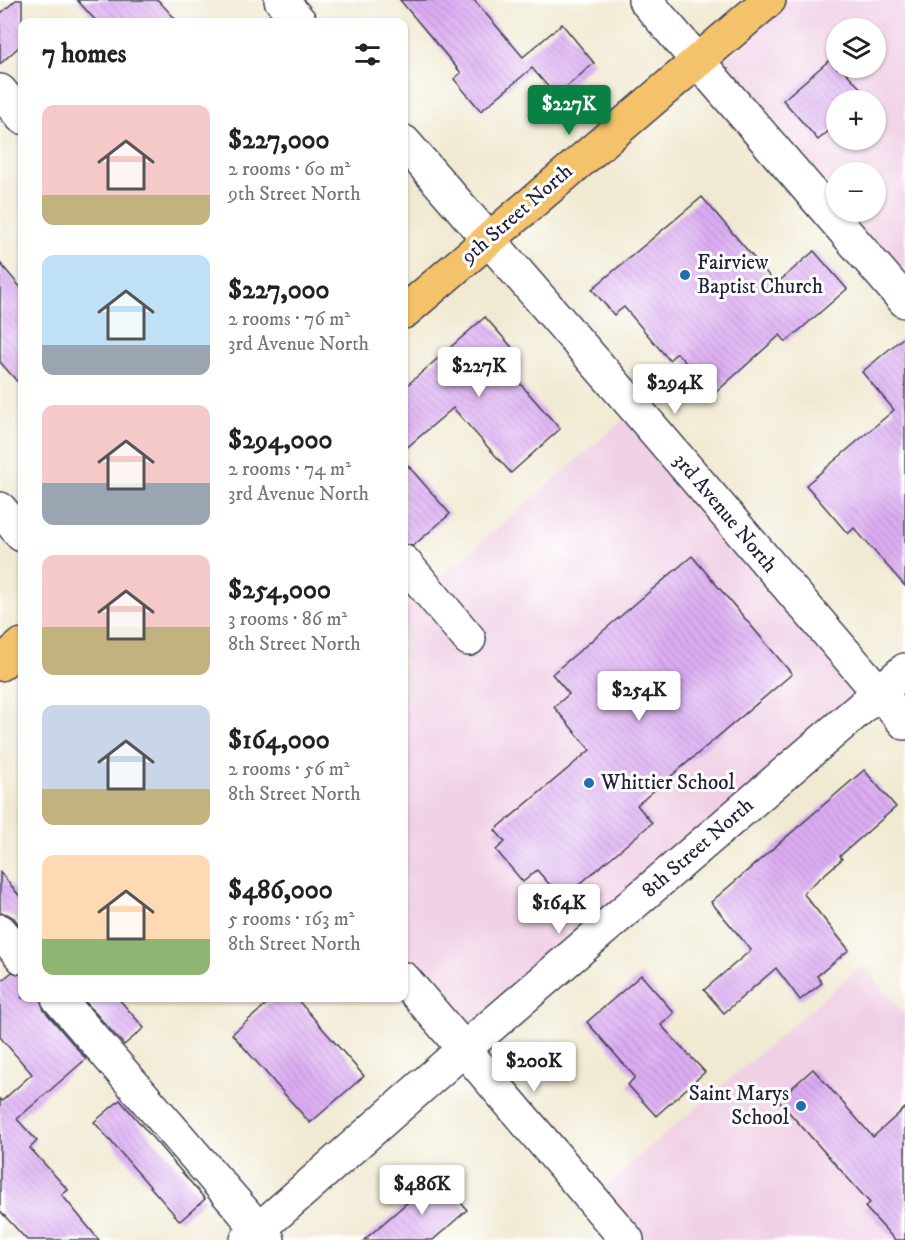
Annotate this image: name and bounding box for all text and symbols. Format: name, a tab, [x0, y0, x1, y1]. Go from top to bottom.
map controls	[826, 18, 886, 222]
button: layers	[826, 18, 886, 78]
text: 7 homes	[42, 38, 126, 71]
icon: filters	[351, 38, 384, 71]
pin: $227K	[527, 85, 611, 136]
button: +	[826, 90, 886, 150]
text: $227K	[542, 92, 596, 117]
text: $227,000	[228, 124, 330, 157]
icon: home	[90, 129, 162, 201]
text: 2 rooms · 60 m²	[228, 157, 350, 182]
street label: 9th Street North	[455, 158, 578, 270]
button: −	[826, 162, 886, 222]
text: 9th Street North	[228, 182, 361, 207]
place label: Fairview Baptist Church	[697, 250, 823, 300]
marker: Fairview Baptist Church	[678, 268, 692, 282]
text: $227,000	[228, 274, 330, 307]
icon: home	[90, 279, 162, 351]
text: 2 rooms · 76 m²	[228, 307, 350, 332]
text: 3rd Avenue North	[228, 332, 369, 357]
pin: $227K	[437, 347, 521, 398]
text: $227K	[452, 354, 506, 379]
pin: $294K	[633, 364, 717, 415]
text: $294K	[647, 371, 703, 396]
text: $294,000	[228, 424, 333, 457]
icon: home	[90, 429, 162, 501]
street label: 3rd Avenue North	[667, 448, 783, 578]
text: 2 rooms · 74 m²	[228, 457, 351, 482]
text: 3rd Avenue North	[228, 482, 369, 507]
text: $254,000	[228, 574, 331, 607]
icon: home	[90, 579, 162, 651]
text: 3 rooms · 86 m²	[228, 607, 347, 632]
text: 8th Street North	[228, 632, 361, 657]
pin: $254K	[597, 671, 681, 722]
text: $254K	[611, 678, 667, 703]
text: $164,000	[228, 724, 330, 757]
icon: home	[90, 729, 162, 801]
text: 2 rooms · 56 m²	[228, 757, 350, 782]
place label: Whittier School	[600, 770, 735, 796]
marker: Whittier School	[582, 776, 596, 790]
text: 8th Street North	[228, 782, 361, 807]
street label: 8th Street North	[637, 792, 759, 904]
text: $486,000	[228, 874, 333, 907]
icon: home	[90, 879, 162, 951]
pin: $164K	[517, 884, 601, 935]
text: $164K	[532, 891, 586, 916]
text: 5 rooms · 163 m²	[228, 907, 355, 932]
text: 8th Street North	[228, 932, 361, 957]
pin: $200K	[492, 1042, 576, 1093]
text: $200K	[506, 1049, 562, 1074]
place label: Saint Marys School	[689, 1081, 790, 1131]
marker: Saint Marys School	[794, 1099, 808, 1113]
pin: $486K	[380, 1165, 464, 1216]
text: $486K	[394, 1172, 450, 1197]

